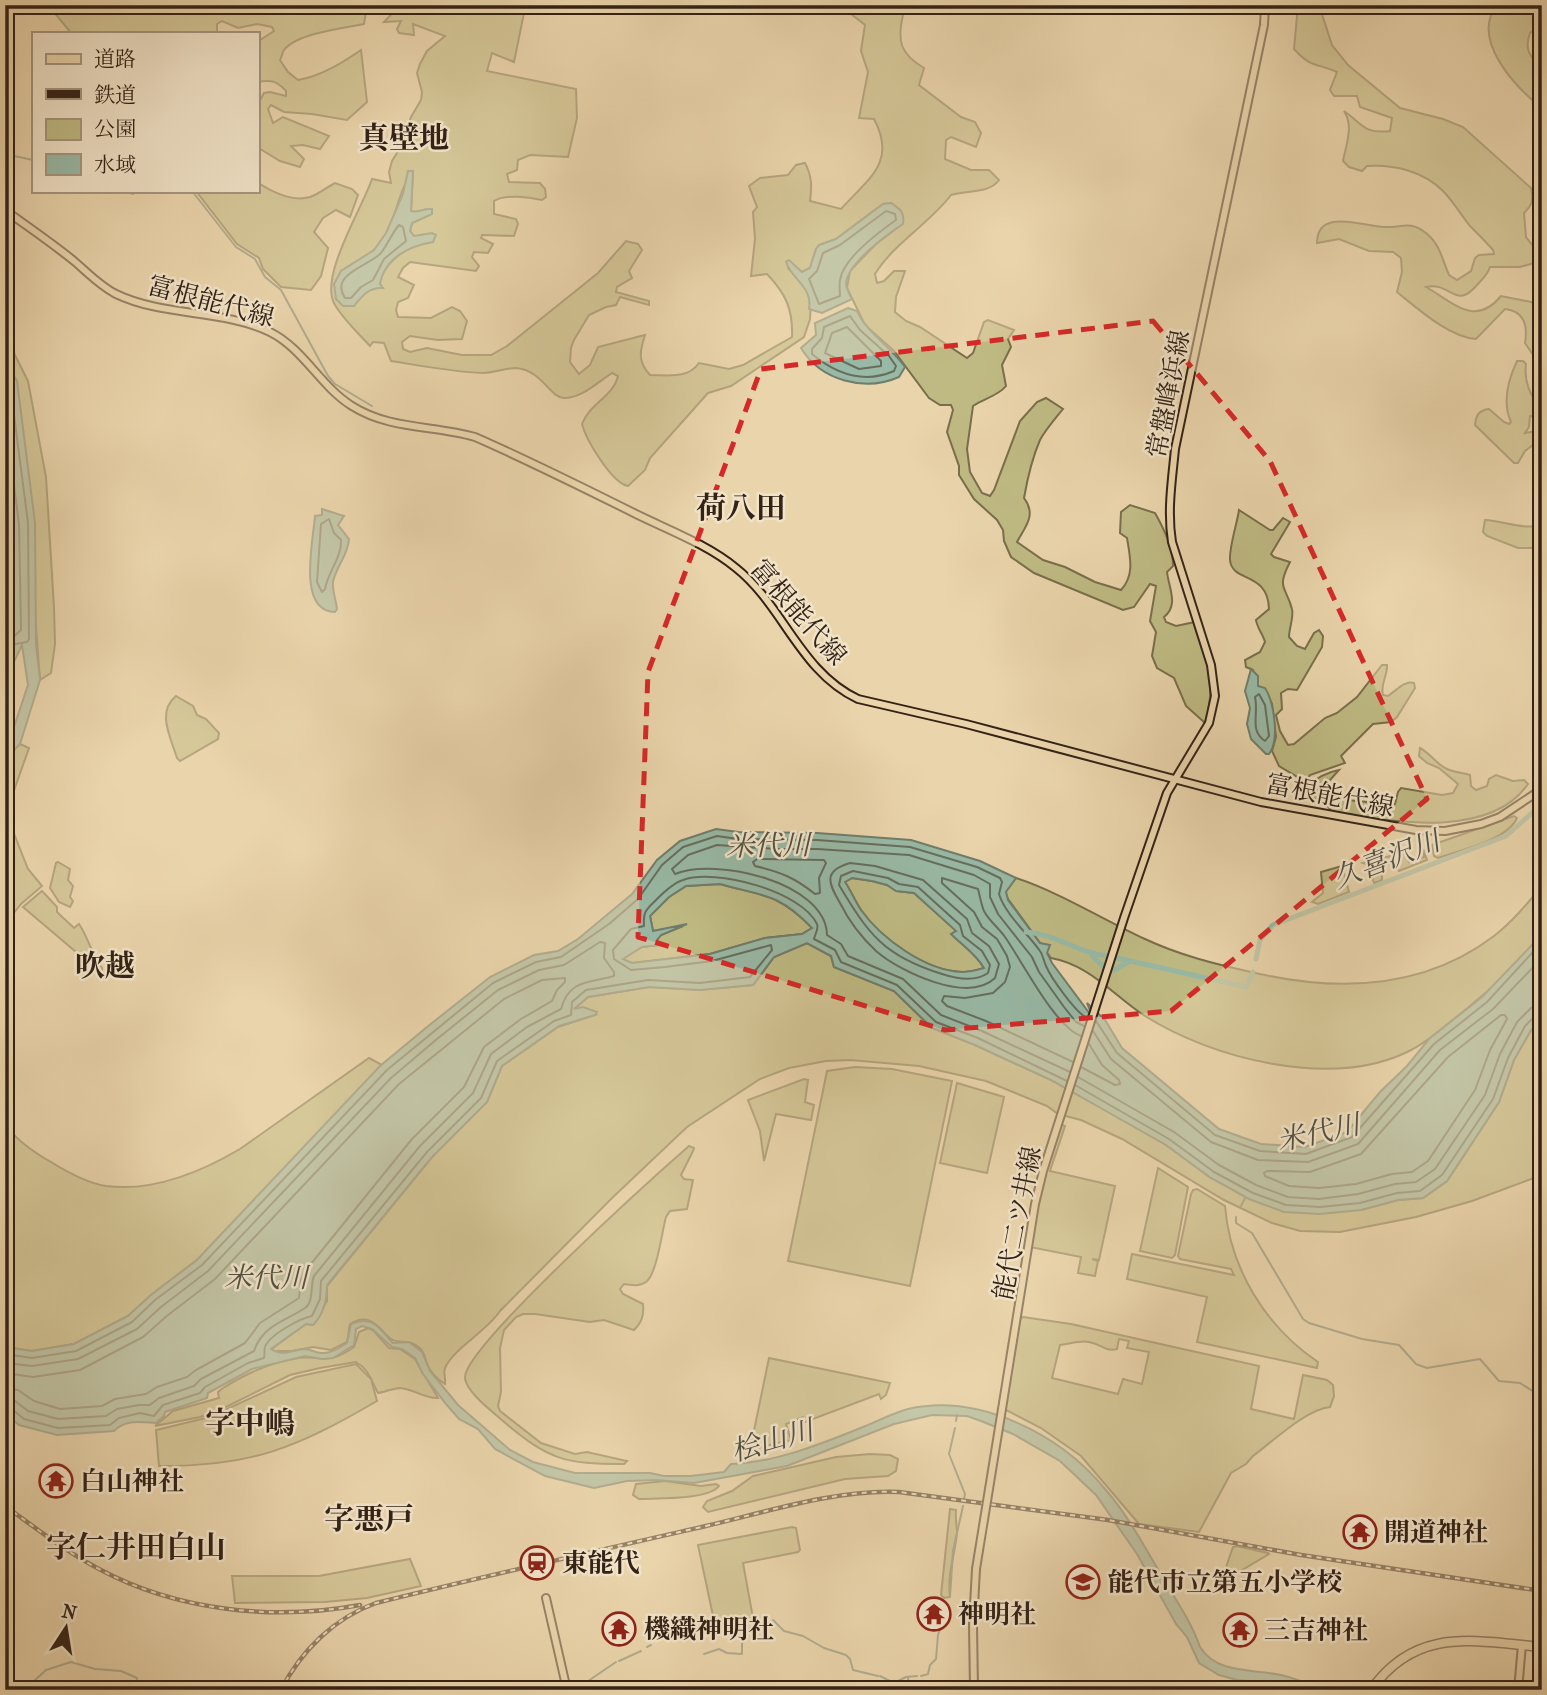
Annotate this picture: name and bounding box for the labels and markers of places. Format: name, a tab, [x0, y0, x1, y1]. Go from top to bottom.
temple icon: 白山神社	[37, 1462, 75, 1500]
place label: 白山神社	[80, 1466, 184, 1497]
temple icon: 開道神社	[1341, 1513, 1379, 1551]
place label: 開道神社	[1384, 1517, 1488, 1548]
station icon: 東能代	[518, 1544, 556, 1582]
place label: 東能代	[562, 1548, 640, 1579]
school or university icon: 能代市立第五小学校	[1064, 1563, 1102, 1601]
place label: 能代市立第五小学校	[1108, 1567, 1342, 1598]
temple icon: 神明社	[915, 1595, 953, 1633]
place label: 神明社	[958, 1599, 1036, 1630]
temple icon: 機織神明社	[600, 1610, 638, 1648]
temple icon: 三吉神社	[1221, 1611, 1259, 1649]
place label: 機織神明社	[644, 1614, 774, 1645]
place label: 三吉神社	[1264, 1615, 1368, 1646]

